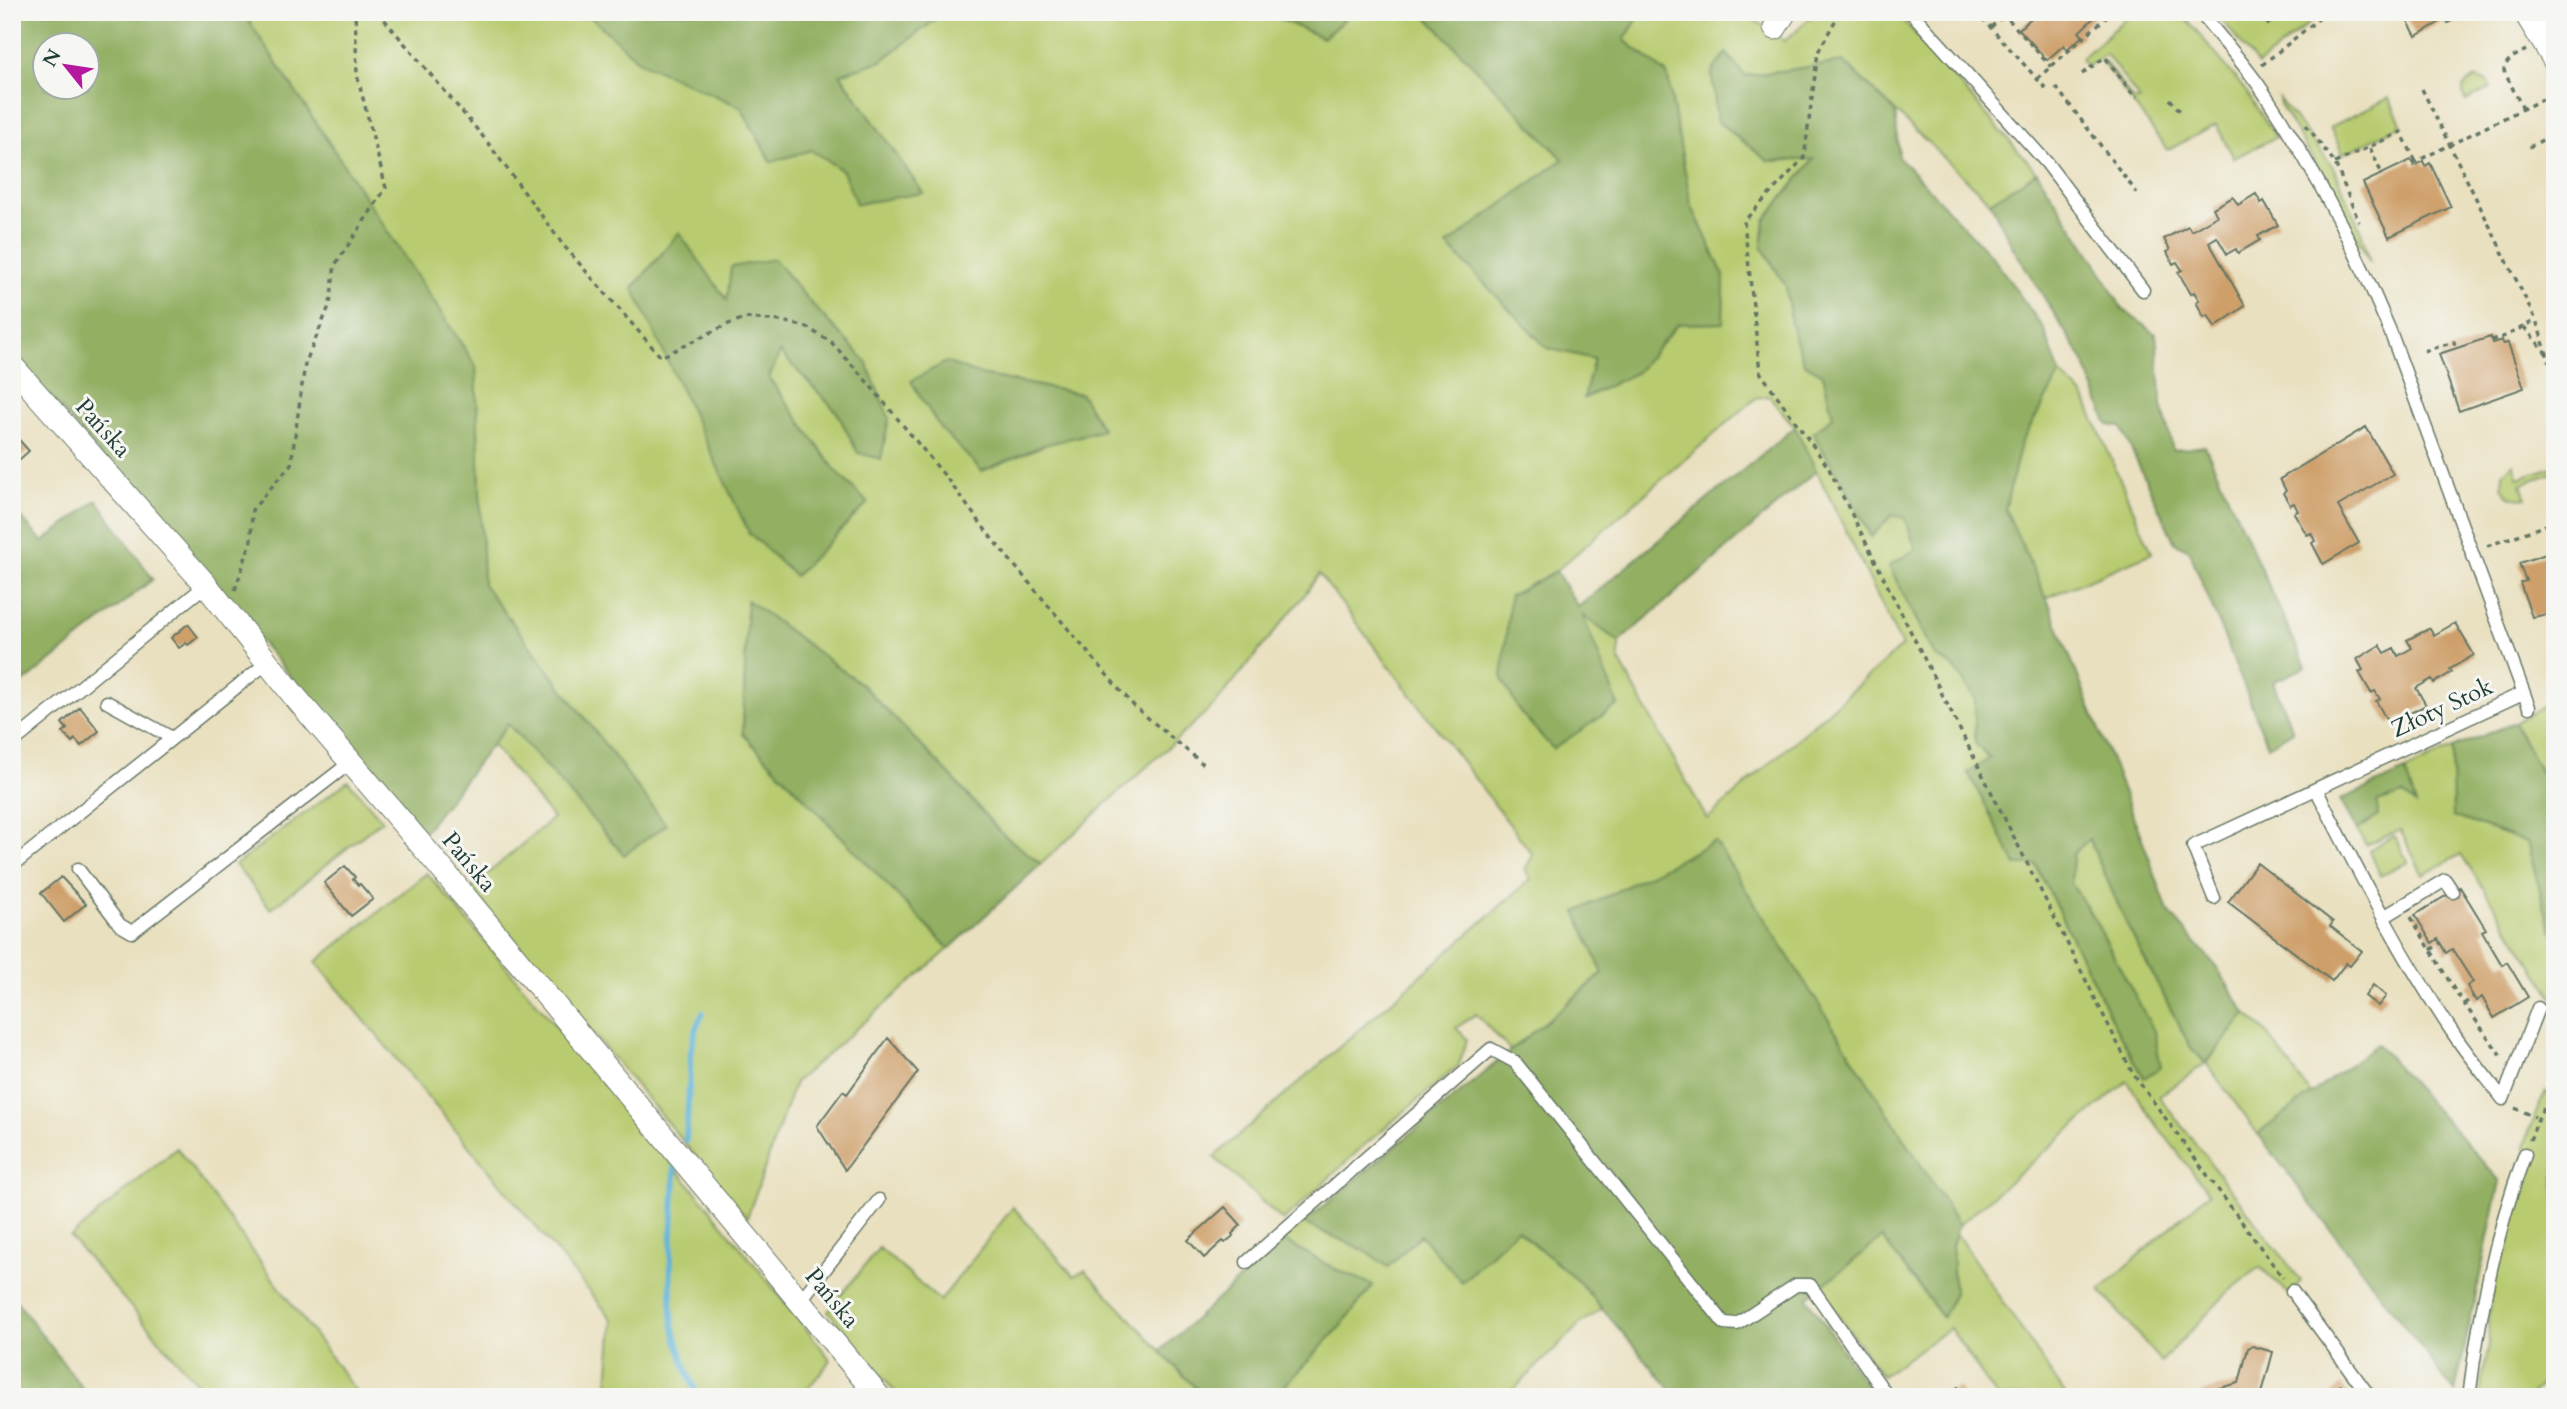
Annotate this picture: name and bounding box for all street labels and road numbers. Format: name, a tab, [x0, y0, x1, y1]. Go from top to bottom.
street label: Pańska	[67, 391, 139, 465]
street label: Złoty Stok	[2386, 670, 2498, 746]
street label: Pańska	[434, 825, 504, 900]
street label: Pańska	[797, 1261, 867, 1336]

